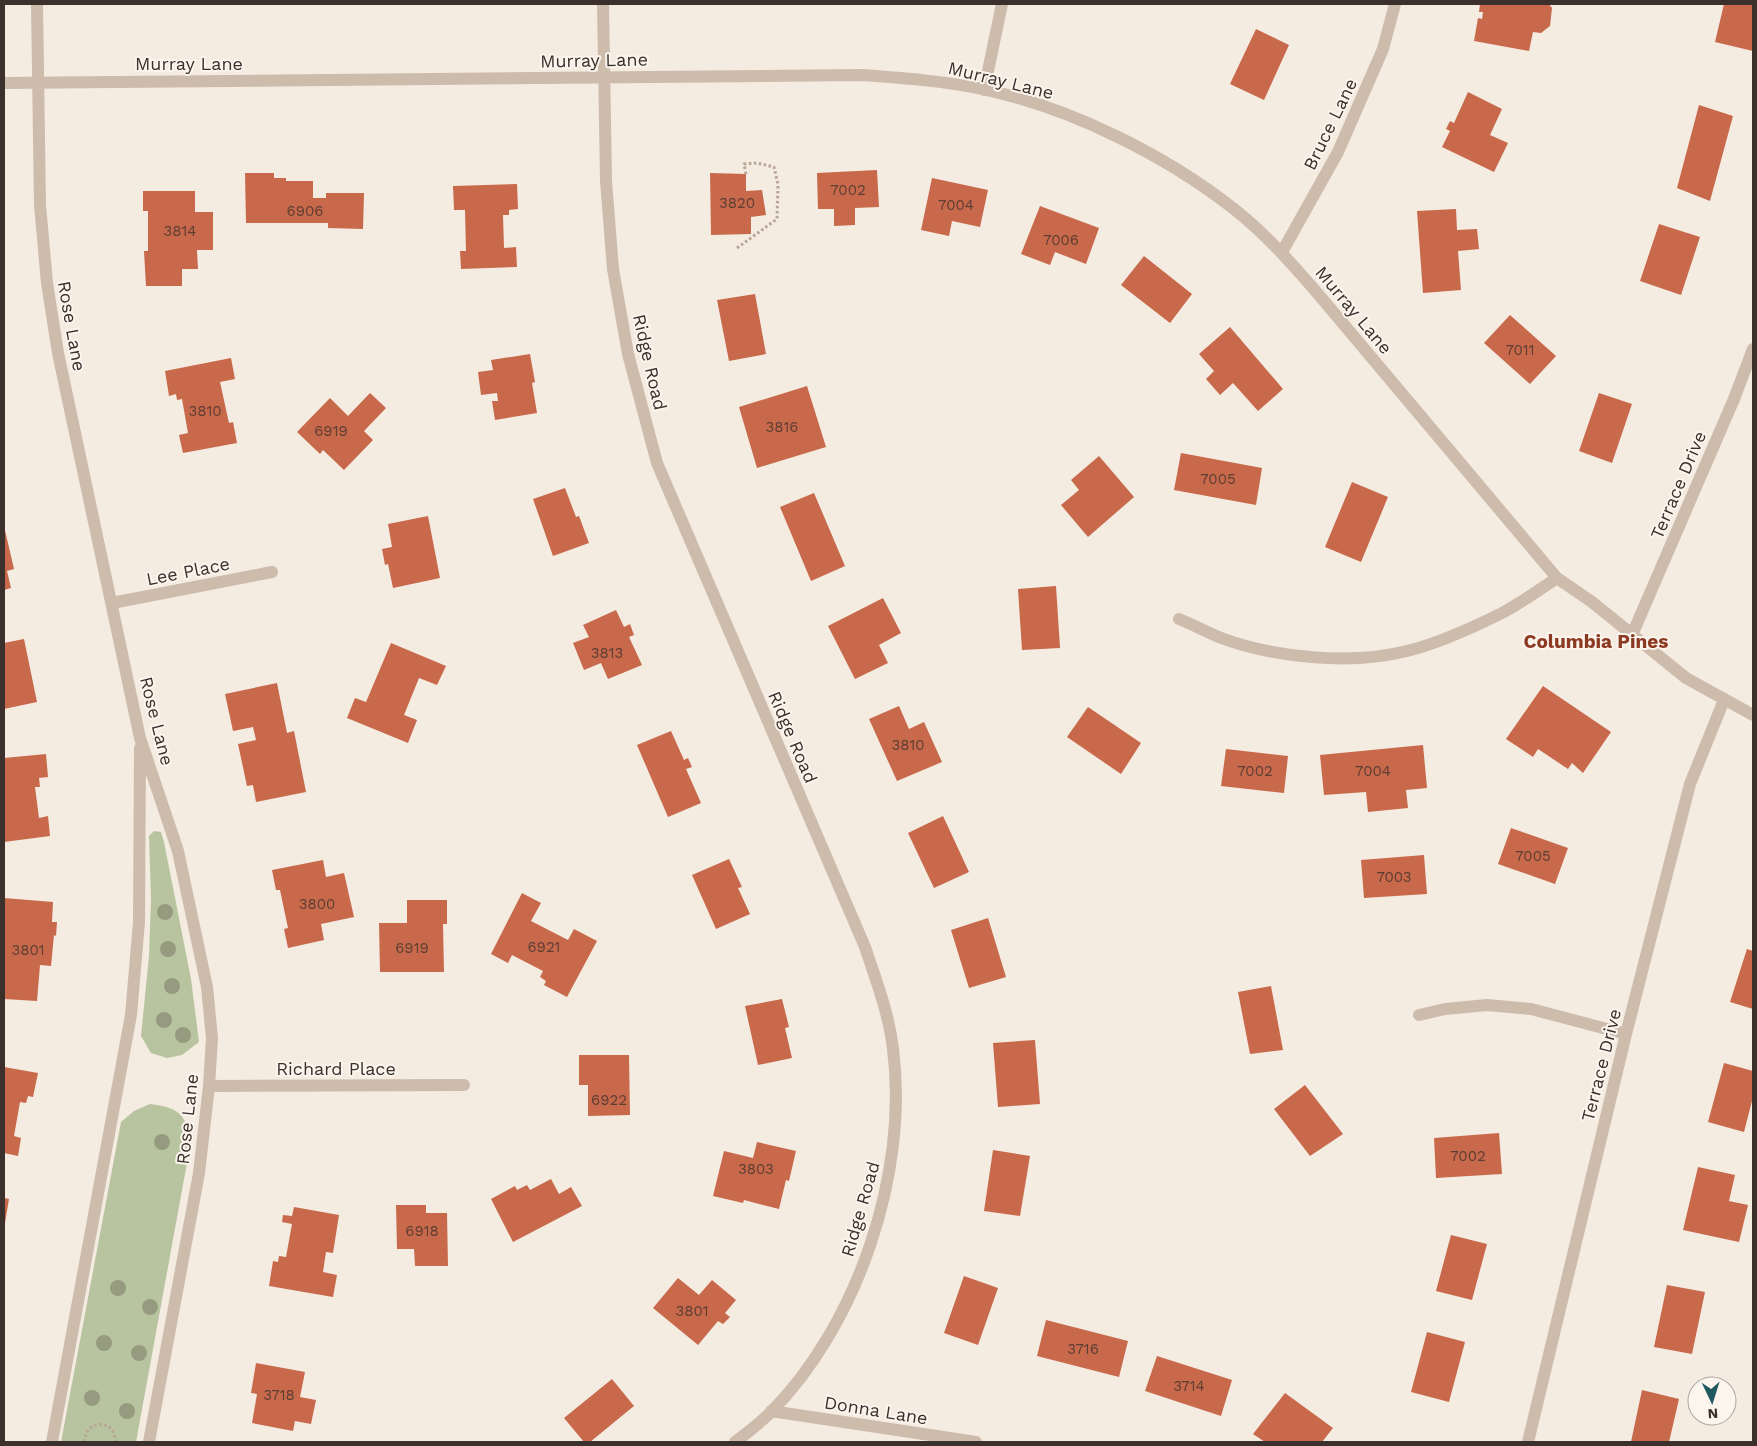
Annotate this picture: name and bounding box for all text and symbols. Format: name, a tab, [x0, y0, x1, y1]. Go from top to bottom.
street label: Murray Lane	[540, 49, 648, 71]
street label: Murray Lane	[135, 53, 243, 74]
street label: Murray Lane	[946, 57, 1056, 103]
street label: Bruce Lane	[1299, 75, 1361, 173]
house number: 7002	[830, 181, 866, 199]
house number: 3820	[719, 194, 755, 212]
house number: 7004	[938, 196, 974, 214]
house number: 6906	[287, 202, 323, 220]
house number: 3814	[163, 222, 197, 240]
house number: 7006	[1043, 231, 1079, 249]
street label: Murray Lane	[1311, 262, 1397, 358]
street label: Rose Lane	[54, 279, 90, 373]
street label: Ridge Road	[629, 312, 671, 412]
house number: 7011	[1505, 341, 1535, 359]
house number: 3810	[188, 402, 222, 420]
house number: 3816	[766, 418, 798, 436]
house number: 6919	[314, 422, 348, 440]
street label: Terrace Drive	[1646, 428, 1710, 542]
house number: 7005	[1200, 470, 1236, 488]
street label: Lee Place	[144, 553, 232, 589]
district label: Columbia Pines	[1523, 630, 1669, 653]
house number: 3813	[591, 644, 623, 662]
street label: Rose Lane	[136, 674, 178, 768]
street label: Ridge Road	[764, 688, 822, 786]
house number: 3810	[891, 736, 925, 754]
house number: 7002	[1237, 762, 1273, 780]
house number: 7004	[1355, 762, 1391, 780]
house number: 7005	[1515, 847, 1551, 865]
house number: 7003	[1376, 868, 1412, 886]
house number: 3800	[299, 895, 335, 913]
house number: 6921	[528, 938, 560, 956]
house number: 6919	[395, 939, 429, 957]
house number: 3801	[11, 941, 45, 959]
street label: Terrace Drive	[1577, 1007, 1625, 1123]
street label: Richard Place	[276, 1058, 396, 1079]
street label: Rose Lane	[172, 1073, 202, 1165]
house number: 6922	[591, 1091, 627, 1109]
house number: 7002	[1450, 1147, 1486, 1165]
street label: Ridge Road	[836, 1159, 884, 1259]
house number: 3803	[738, 1160, 774, 1178]
house number: 6918	[405, 1222, 439, 1240]
house number: 3801	[675, 1302, 709, 1320]
house number: 3716	[1067, 1340, 1099, 1358]
north arrow	[1687, 1376, 1737, 1426]
house number: 3714	[1173, 1377, 1205, 1395]
house number: 3718	[263, 1386, 295, 1404]
street label: Donna Lane	[823, 1391, 929, 1429]
text: N	[1707, 1406, 1719, 1422]

